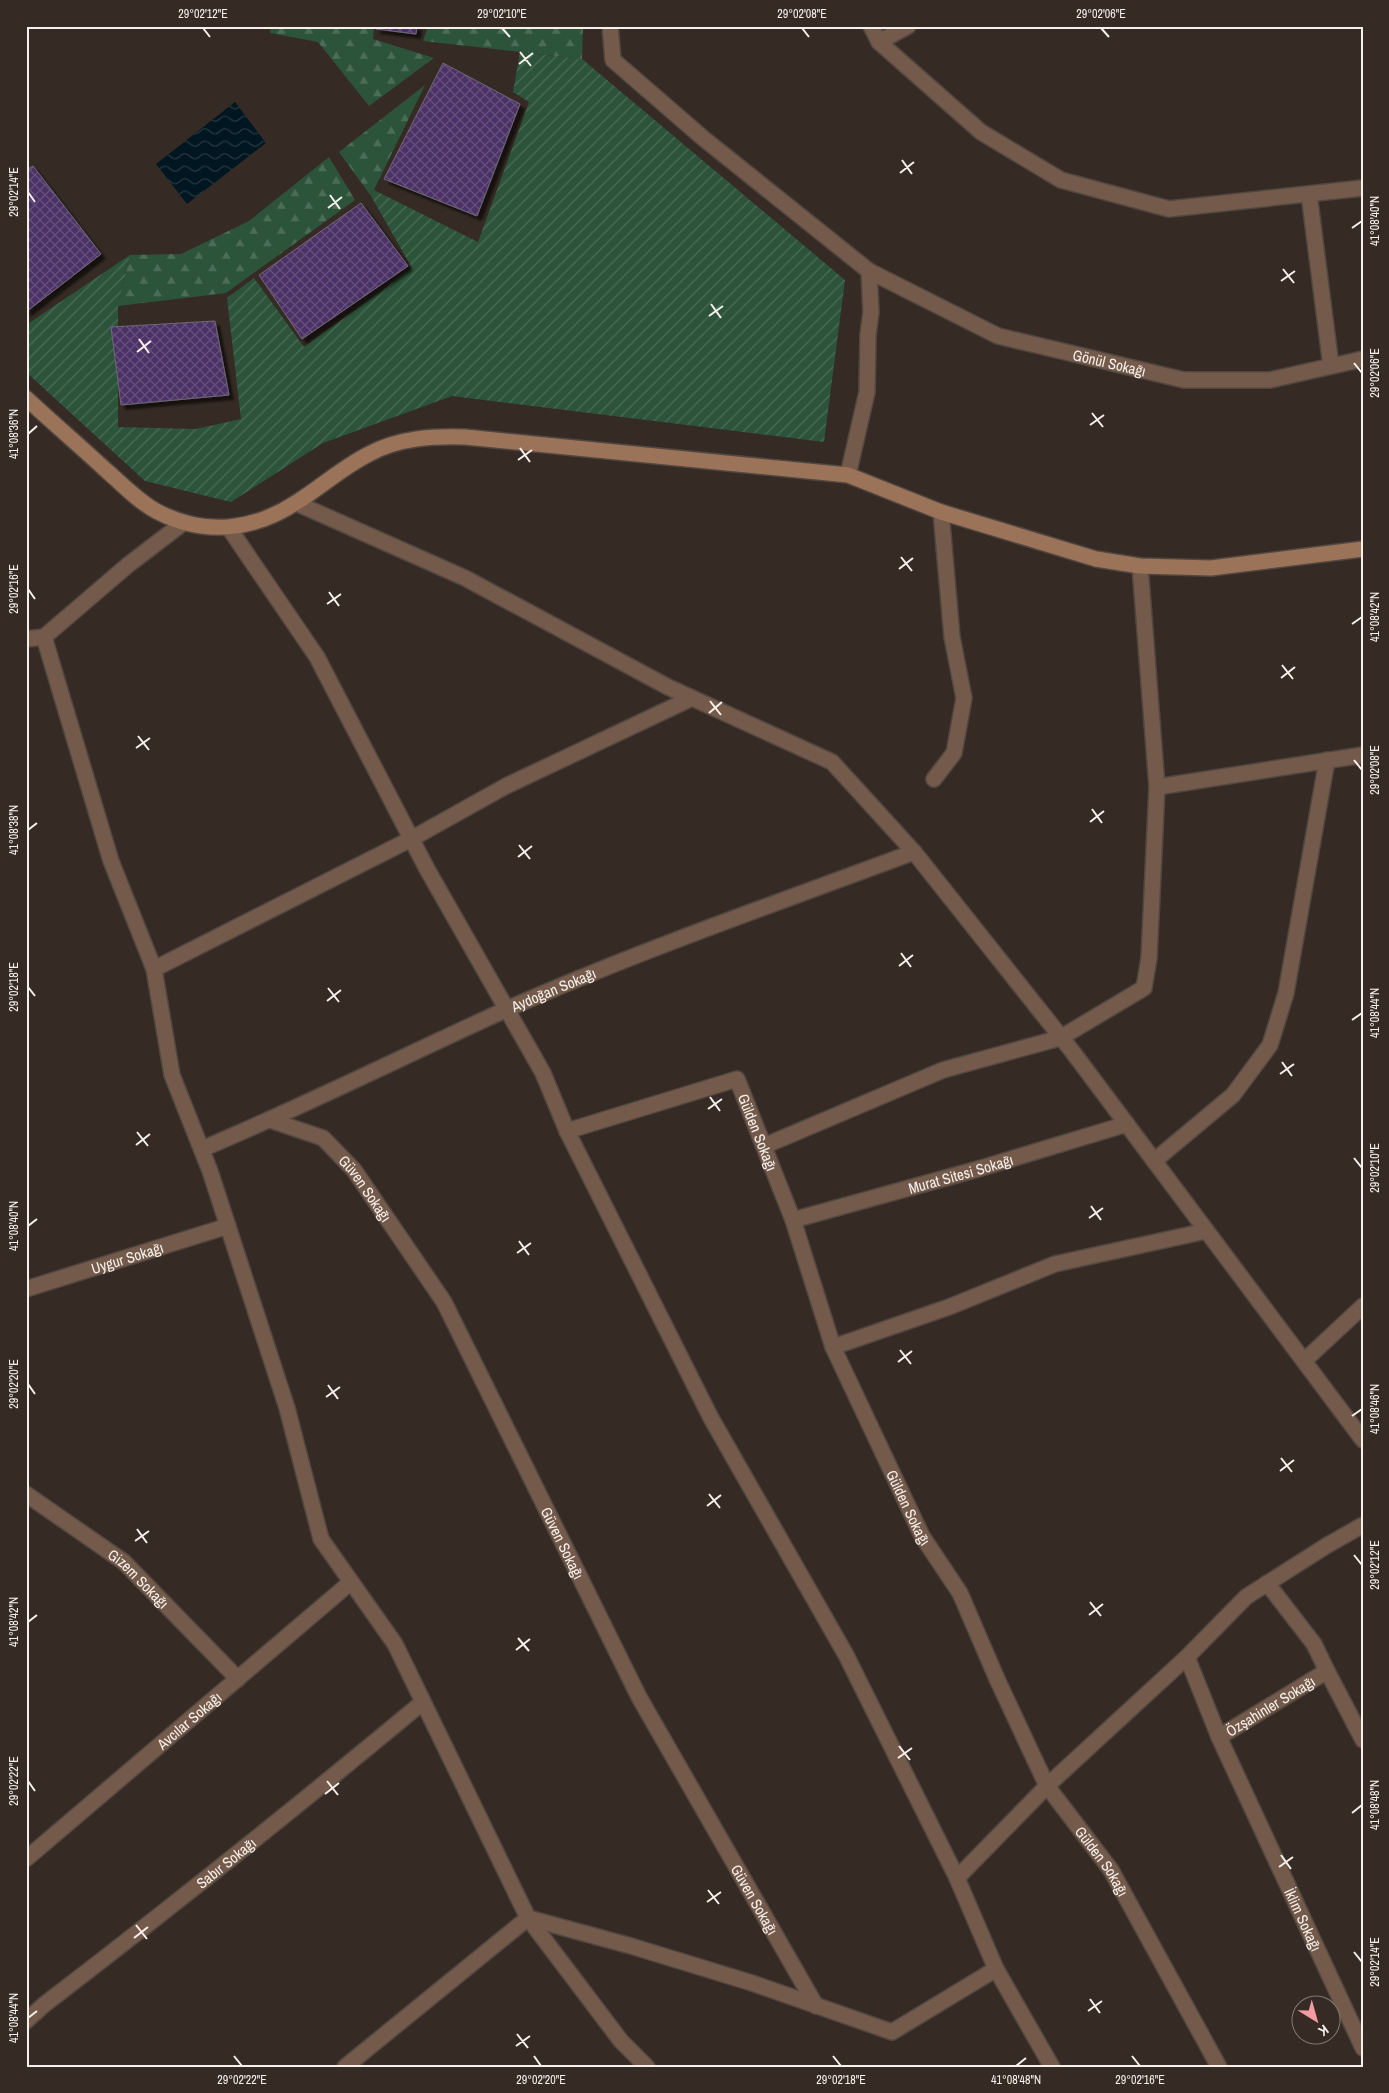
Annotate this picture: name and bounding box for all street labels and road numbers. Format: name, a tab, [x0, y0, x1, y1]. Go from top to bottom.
street label: Gönül Sokağı	[1071, 344, 1148, 381]
street label: Aydoğan Sokağı	[507, 962, 599, 1017]
street label: Gülden Sokağı	[733, 1090, 783, 1174]
street label: Murat Sitesi Sokağı	[906, 1148, 1016, 1198]
street label: Güven Sokağı	[334, 1150, 397, 1226]
street label: Uygur Sokağı	[88, 1236, 166, 1279]
street label: Gülden Sokağı	[882, 1466, 936, 1549]
street label: Güven Sokağı	[536, 1503, 590, 1583]
street label: Gizem Sokağı	[104, 1544, 174, 1613]
street label: Özşahinler Sokağı	[1221, 1670, 1319, 1741]
street label: Avcılar Sokağı	[151, 1687, 226, 1755]
street label: Gülden Sokağı	[1070, 1821, 1134, 1900]
street label: Sabır Sokağı	[191, 1832, 260, 1893]
street label: Güven Sokağı	[726, 1860, 783, 1938]
street label: İklim Sokağı	[1280, 1884, 1327, 1955]

